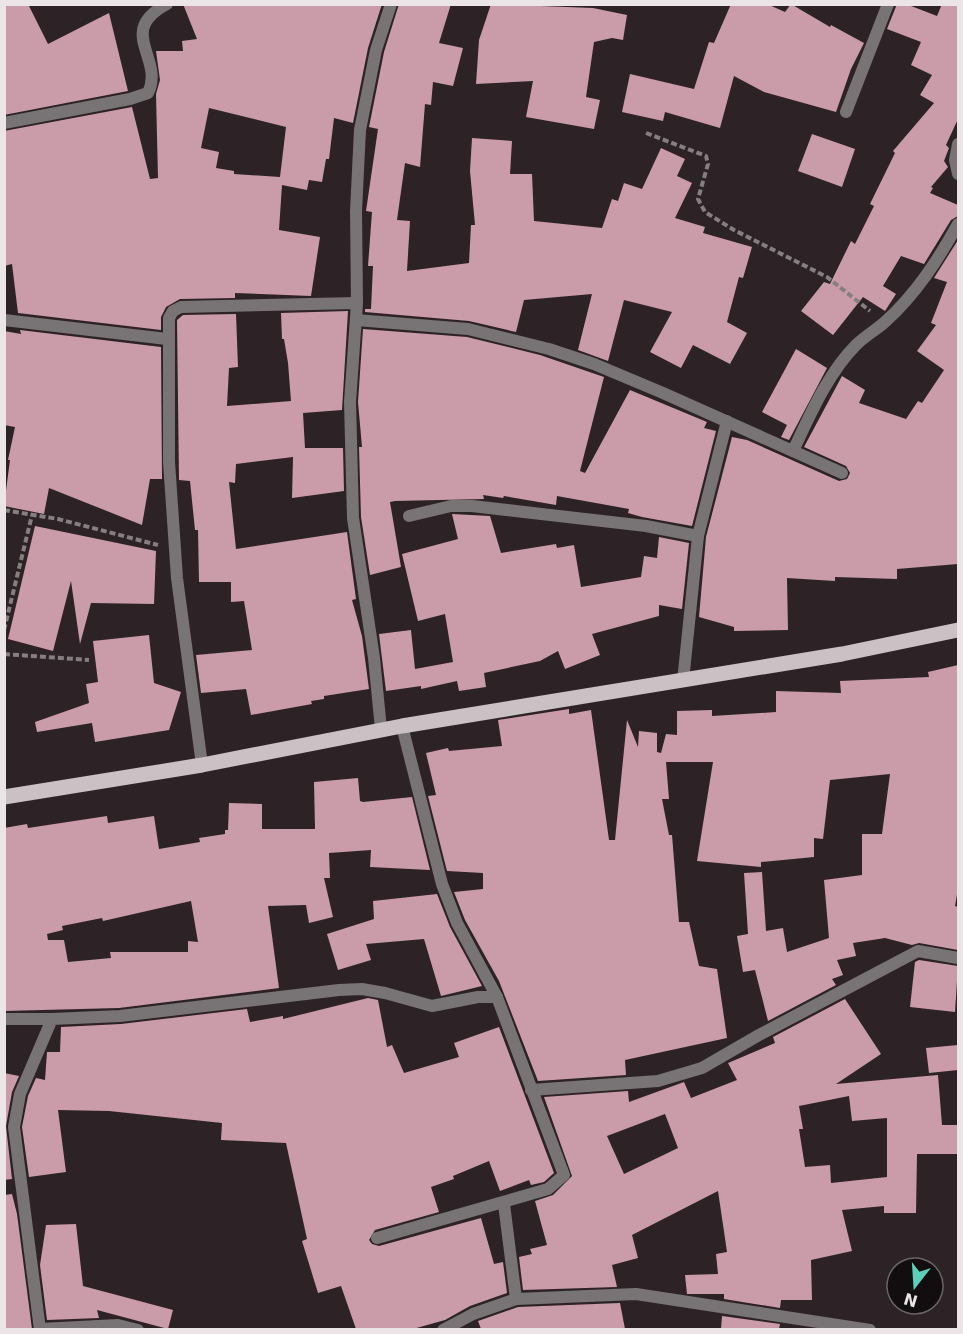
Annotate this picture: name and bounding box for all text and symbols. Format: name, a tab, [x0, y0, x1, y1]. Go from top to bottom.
north arrow	[885, 1256, 945, 1316]
text: N	[902, 1289, 920, 1311]

